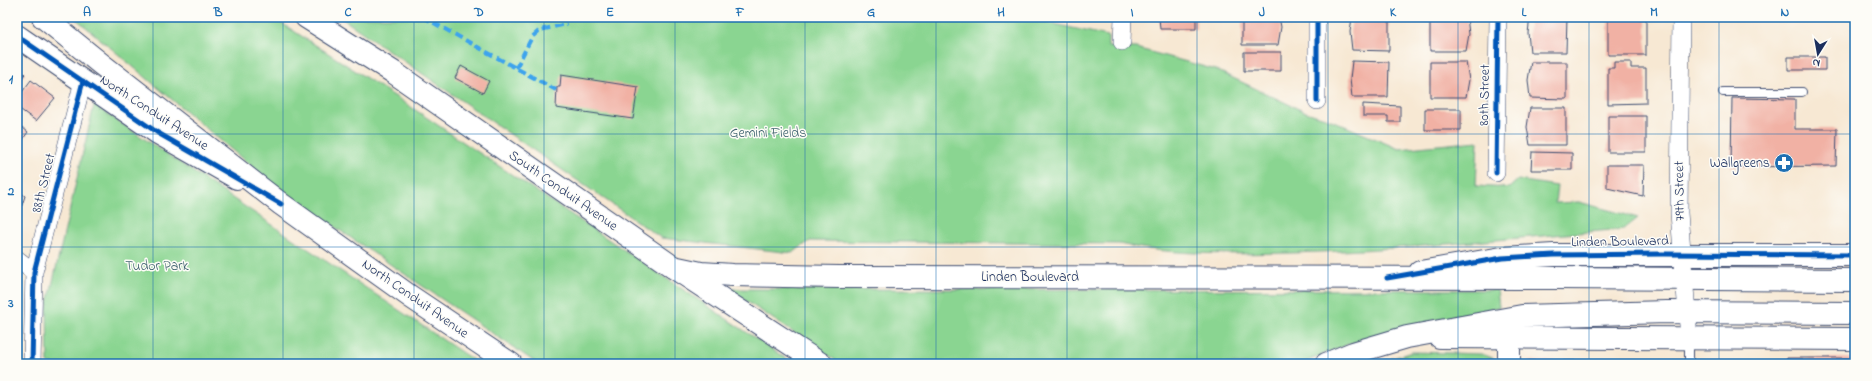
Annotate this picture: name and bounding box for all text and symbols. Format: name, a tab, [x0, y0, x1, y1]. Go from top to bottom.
text: A	[83, 3, 91, 22]
text: B	[213, 3, 223, 22]
text: C	[344, 3, 352, 22]
text: D	[473, 3, 484, 22]
text: E	[606, 3, 614, 22]
text: F	[735, 3, 745, 22]
text: G	[867, 3, 875, 22]
text: H	[997, 3, 1005, 22]
text: I	[1130, 3, 1134, 22]
text: J	[1259, 3, 1265, 22]
text: K	[1390, 3, 1397, 22]
text: L	[1522, 3, 1528, 22]
text: M	[1650, 3, 1658, 22]
text: N	[1781, 3, 1790, 22]
north arrow	[1798, 34, 1838, 74]
text: N	[1811, 54, 1821, 71]
street label: 80th Street	[1474, 64, 1496, 126]
text: 1	[9, 70, 14, 89]
street label: North Conduit Avenue	[95, 70, 213, 157]
park label: Gemini Fields	[730, 123, 806, 144]
street label: South Conduit Avenue	[504, 145, 623, 237]
street label: 88th Street	[26, 151, 62, 215]
pharmacy icon: Wallgreens	[1773, 152, 1795, 174]
place label: Wallgreens	[1710, 153, 1770, 175]
street label: 79th Street	[1669, 160, 1691, 221]
text: 2	[7, 182, 15, 201]
street label: Linden Boulevard	[1571, 231, 1669, 253]
street label: North Conduit Avenue	[357, 254, 473, 344]
park label: Tudor Park	[125, 256, 190, 277]
street label: Linden Boulevard	[981, 267, 1079, 288]
text: 3	[7, 294, 14, 313]

